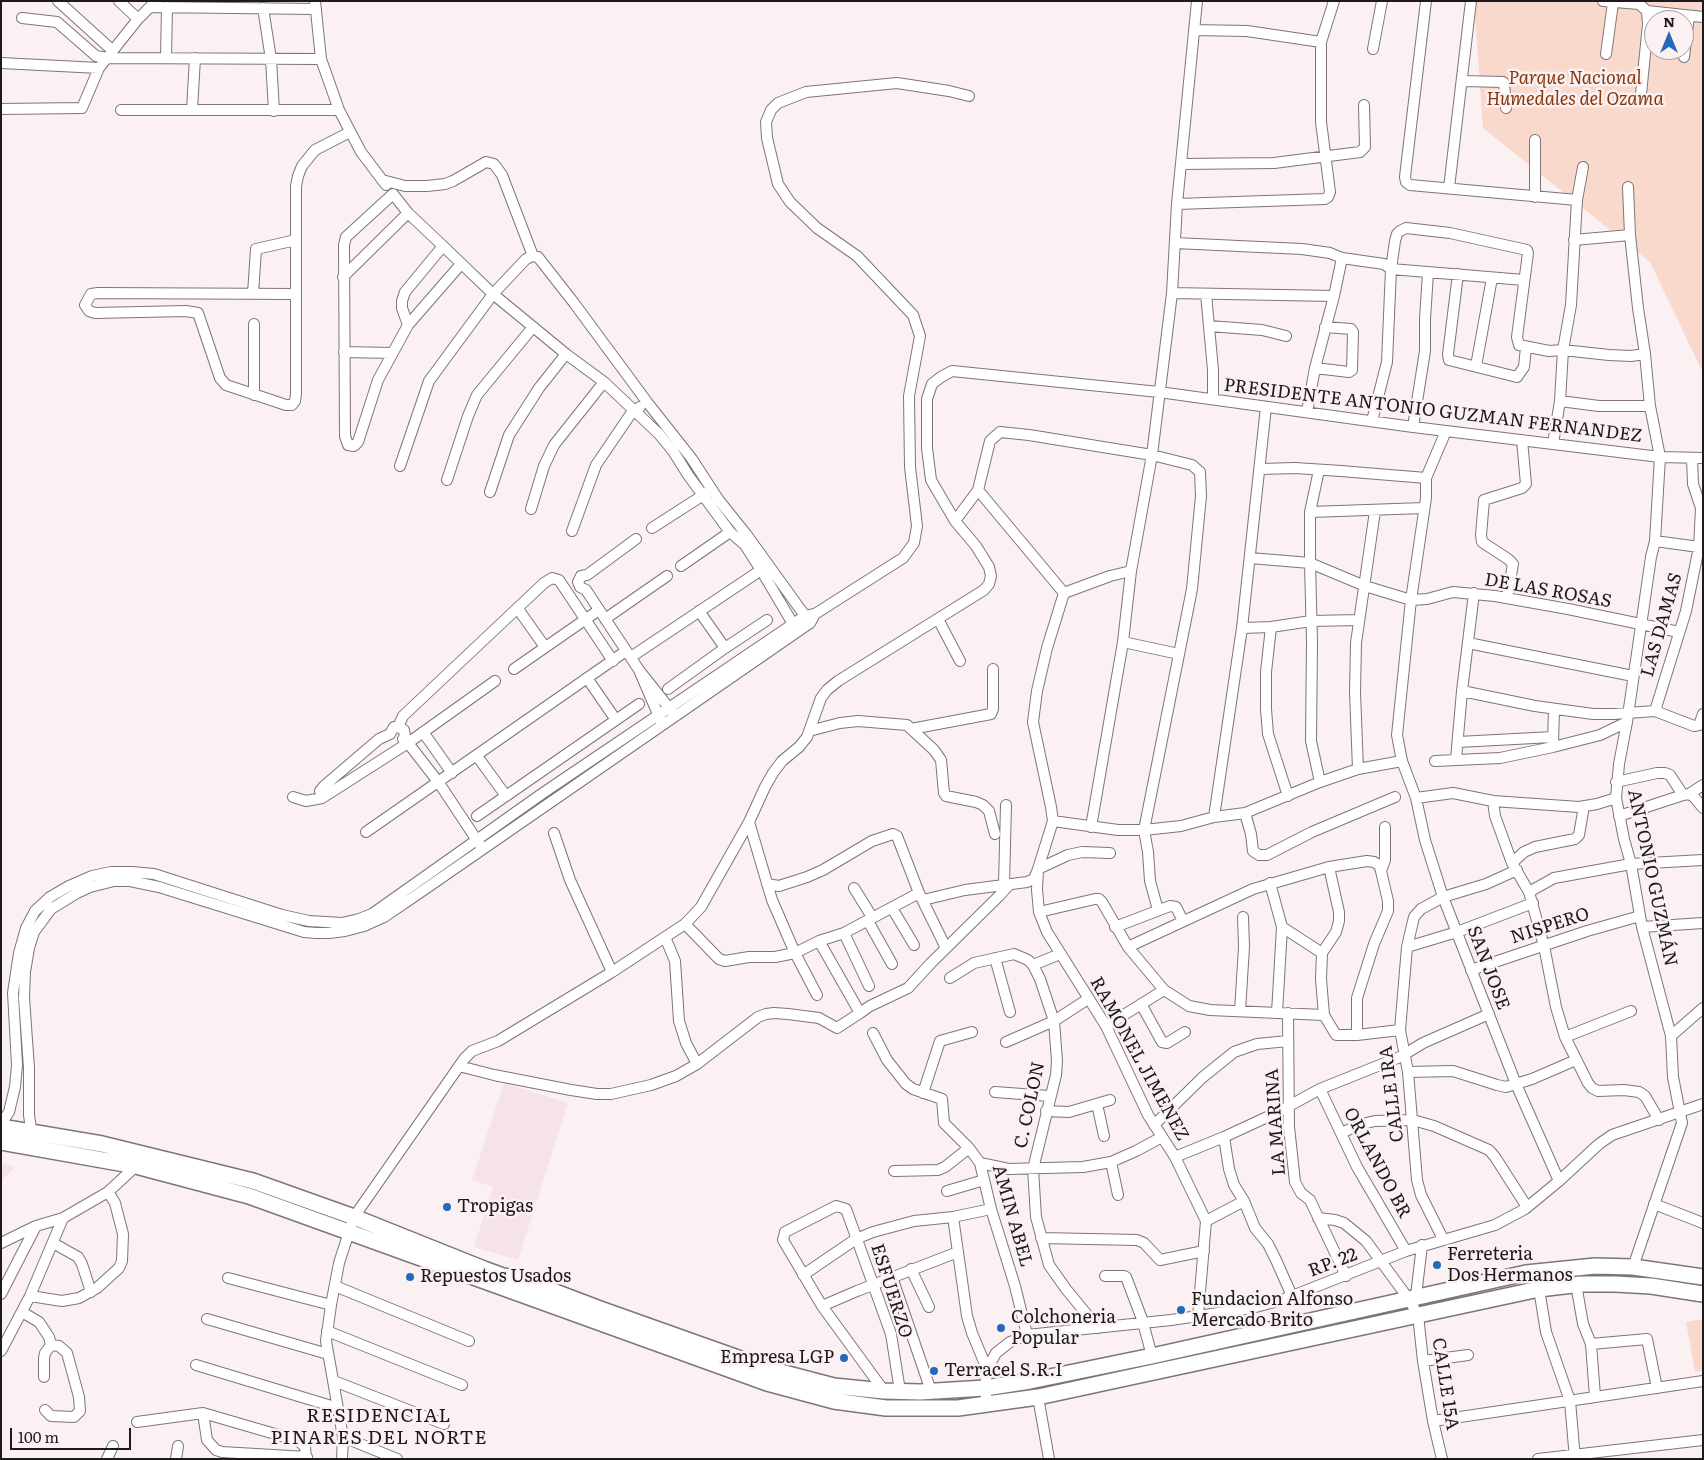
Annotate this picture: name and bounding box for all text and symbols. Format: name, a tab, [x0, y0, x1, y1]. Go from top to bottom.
north arrow	[1644, 10, 1694, 60]
text: N	[1663, 11, 1675, 31]
park label: Parque Nacional Humedales del Ozama	[1486, 68, 1664, 110]
street label: PRESIDENTE ANTONIO GUZMAN FERNANDEZ	[1223, 375, 1643, 447]
street label: DE LAS ROSAS	[1483, 569, 1613, 613]
street label: LAS DAMAS	[1637, 570, 1687, 680]
street label: ANTONIO GUZMÁN	[1623, 787, 1681, 969]
street label: NISPERO	[1508, 903, 1592, 949]
street label: SAN JOSE	[1462, 923, 1514, 1013]
street label: RAMONEL JIMENEZ	[1085, 973, 1193, 1145]
street label: CALLE 1RA	[1375, 1045, 1409, 1143]
street label: C. COLON	[1010, 1060, 1050, 1150]
street label: LA MARINA	[1261, 1068, 1291, 1176]
street label: ORLANDO BR	[1339, 1104, 1415, 1222]
street label: AMIN ABEL	[987, 1162, 1037, 1270]
place label: Tropigas	[457, 1196, 533, 1218]
marker: Tropigas	[441, 1201, 453, 1213]
street label: ESFUERZO	[866, 1241, 916, 1341]
street label: RP. 22	[1306, 1244, 1360, 1282]
place label: Ferreteria Dos Hermanos	[1447, 1244, 1573, 1286]
marker: Ferreteria Dos Hermanos	[1431, 1259, 1443, 1271]
place label: Repuestos Usados	[420, 1266, 571, 1288]
marker: Repuestos Usados	[404, 1271, 416, 1283]
place label: Fundacion Alfonso Mercado Brito	[1191, 1289, 1353, 1332]
marker: Fundacion Alfonso Mercado Brito	[1175, 1304, 1187, 1316]
place label: Colchoneria Popular	[1011, 1307, 1116, 1350]
marker: Colchoneria Popular	[995, 1322, 1007, 1334]
street label: CALLE 15A	[1427, 1336, 1463, 1432]
place label: Empresa LGP	[720, 1347, 834, 1369]
marker: Empresa LGP	[838, 1352, 850, 1364]
place label: Terracel S.R.I	[944, 1360, 1063, 1382]
marker: Terracel S.R.I	[928, 1365, 940, 1377]
district label: RESIDENCIAL PINARES DEL NORTE	[268, 1405, 490, 1449]
scale bar	[12, 1418, 134, 1450]
text: 100 m	[18, 1425, 59, 1448]

